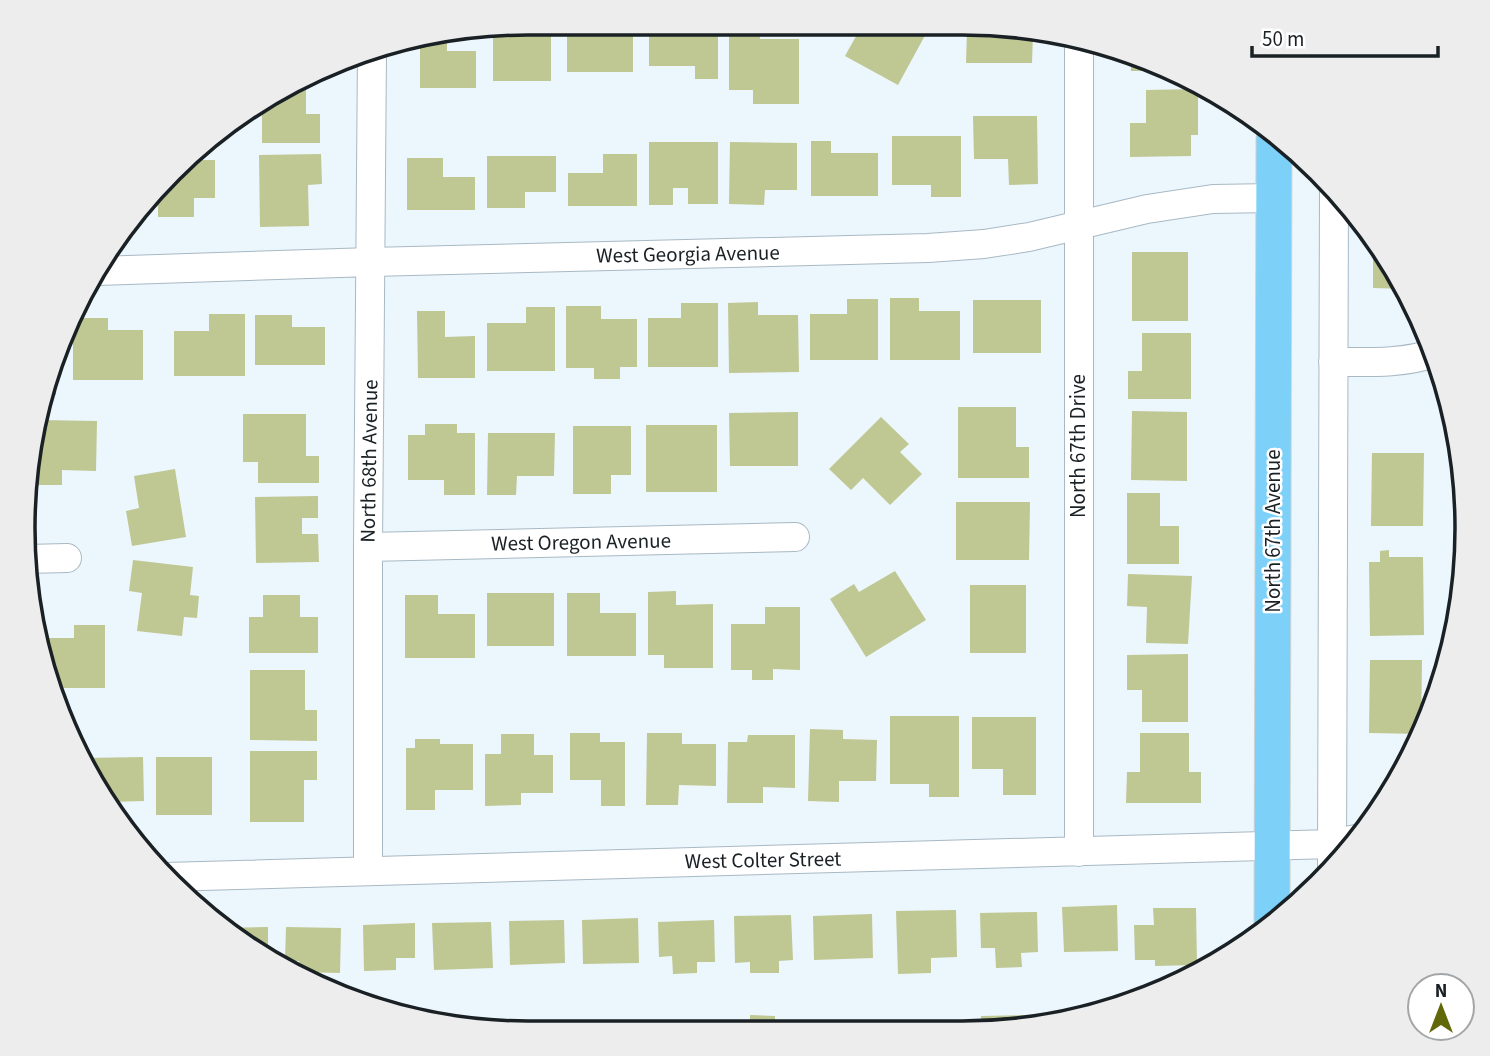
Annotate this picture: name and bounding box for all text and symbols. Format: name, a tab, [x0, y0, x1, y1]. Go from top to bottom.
scale bar	[1252, 14, 1438, 58]
text: 50 m	[1262, 24, 1304, 54]
street label: West Georgia Avenue	[596, 237, 780, 271]
street label: North 67th Drive	[1063, 374, 1093, 518]
street label: North 68th Avenue	[353, 379, 385, 543]
street label: North 67th Avenue	[1258, 449, 1288, 613]
street label: West Oregon Avenue	[491, 525, 671, 559]
street label: West Colter Street	[684, 844, 842, 876]
north arrow	[1406, 972, 1476, 1042]
text: N	[1435, 978, 1447, 1005]

